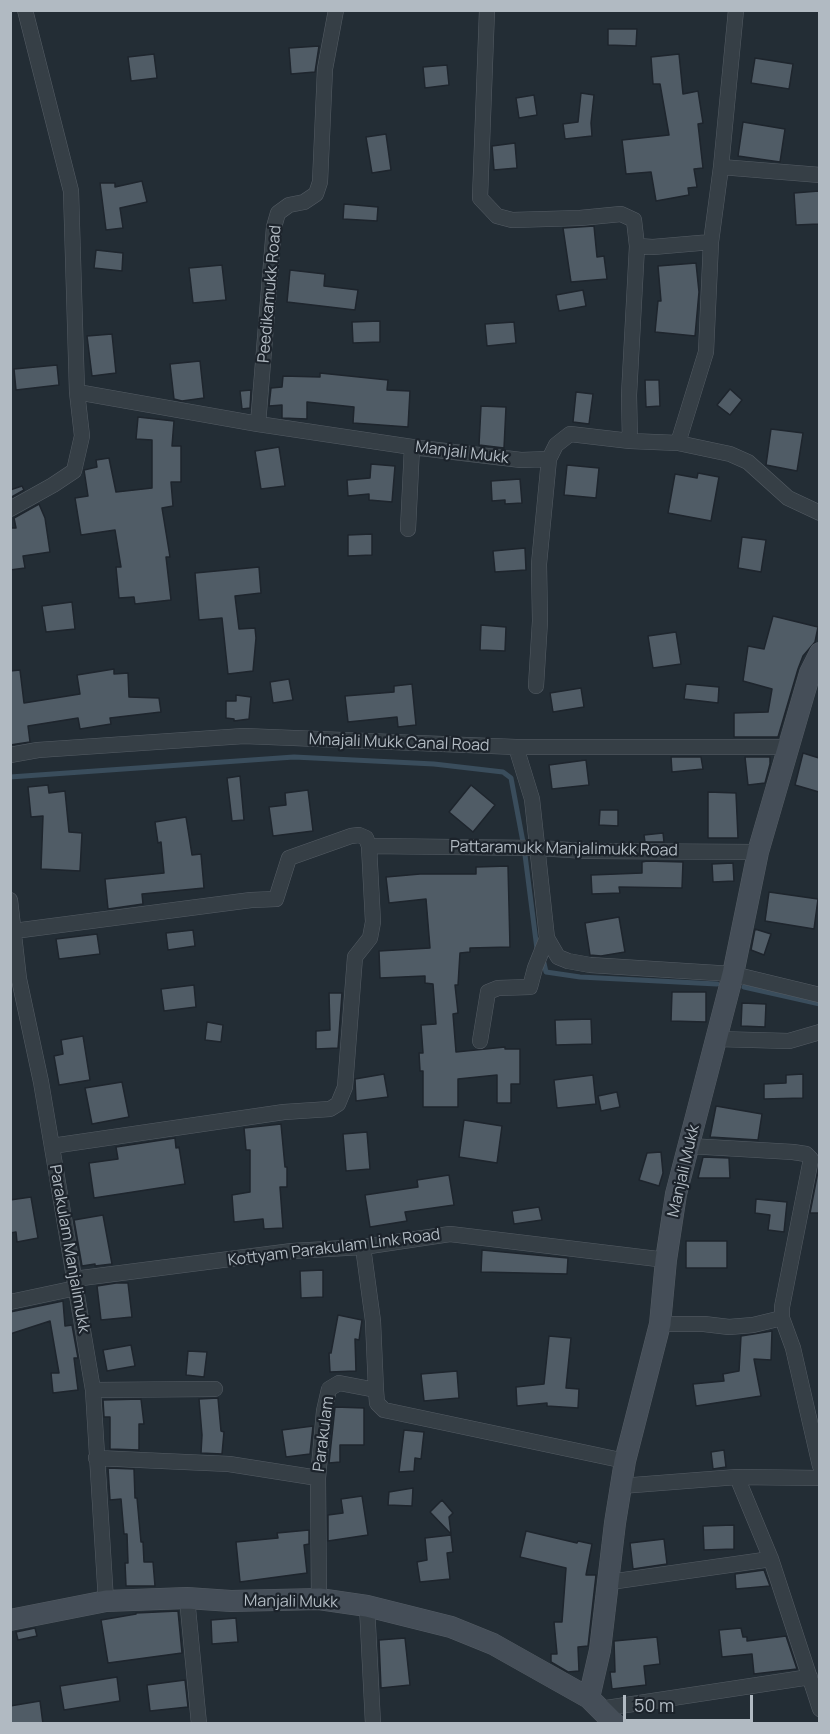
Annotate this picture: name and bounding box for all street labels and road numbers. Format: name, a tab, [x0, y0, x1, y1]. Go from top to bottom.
street label: Peedikamukk Road	[254, 224, 286, 364]
street label: Manjali Mukk	[414, 438, 510, 468]
street label: Mnajali Mukk Canal Road	[308, 730, 490, 756]
street label: Pattaramukk Manjalimukk Road	[450, 837, 678, 861]
street label: Manjali Mukk	[664, 1123, 704, 1219]
street label: Parakulam Manjalimukk	[45, 1163, 93, 1335]
street label: Kottyam Parakulam Link Road	[227, 1225, 441, 1271]
street label: Parakulam	[310, 1395, 338, 1473]
street label: Manjali Mukk	[244, 1592, 338, 1612]

